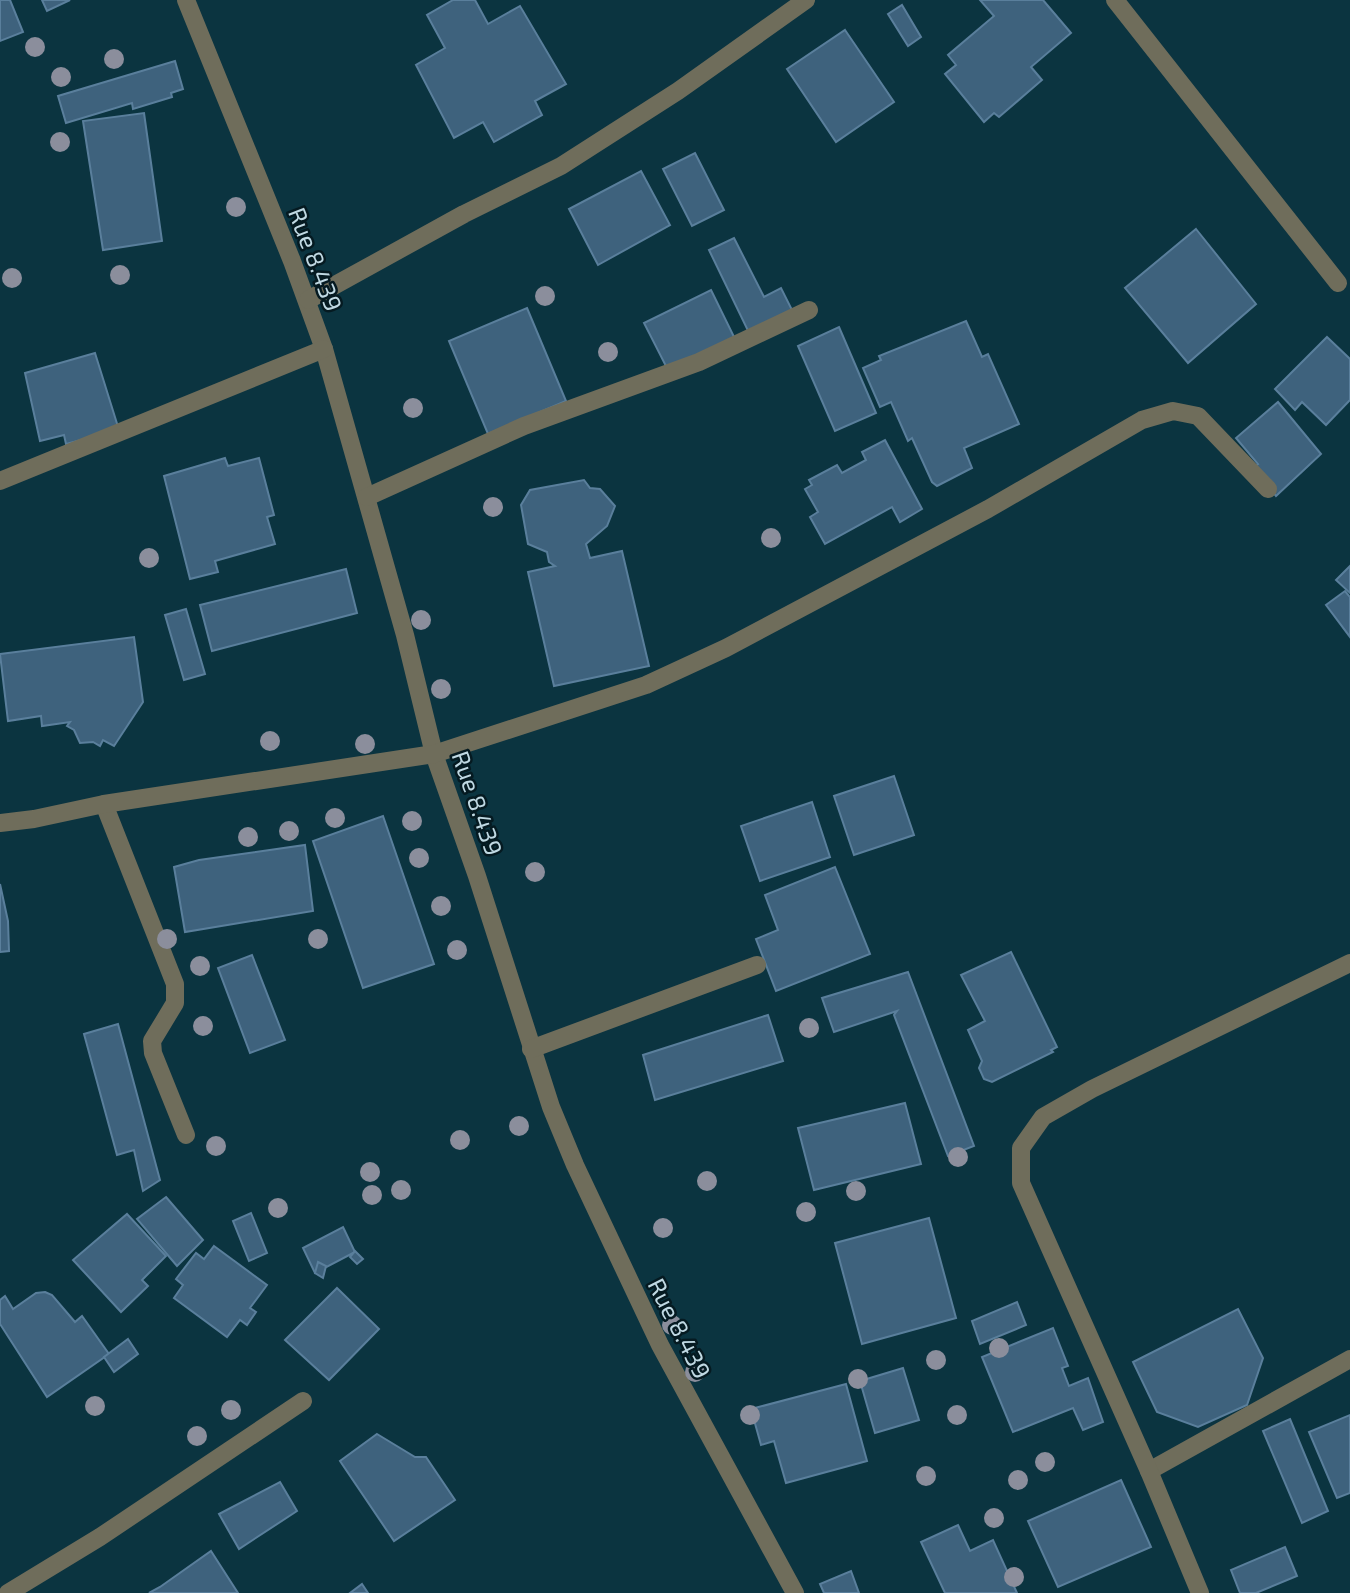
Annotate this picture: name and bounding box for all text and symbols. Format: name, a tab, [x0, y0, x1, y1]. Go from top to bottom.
street label: Rue 8.439	[283, 203, 349, 315]
street label: Rue 8.439	[447, 747, 509, 859]
street label: Rue 8.439	[642, 1273, 718, 1383]

